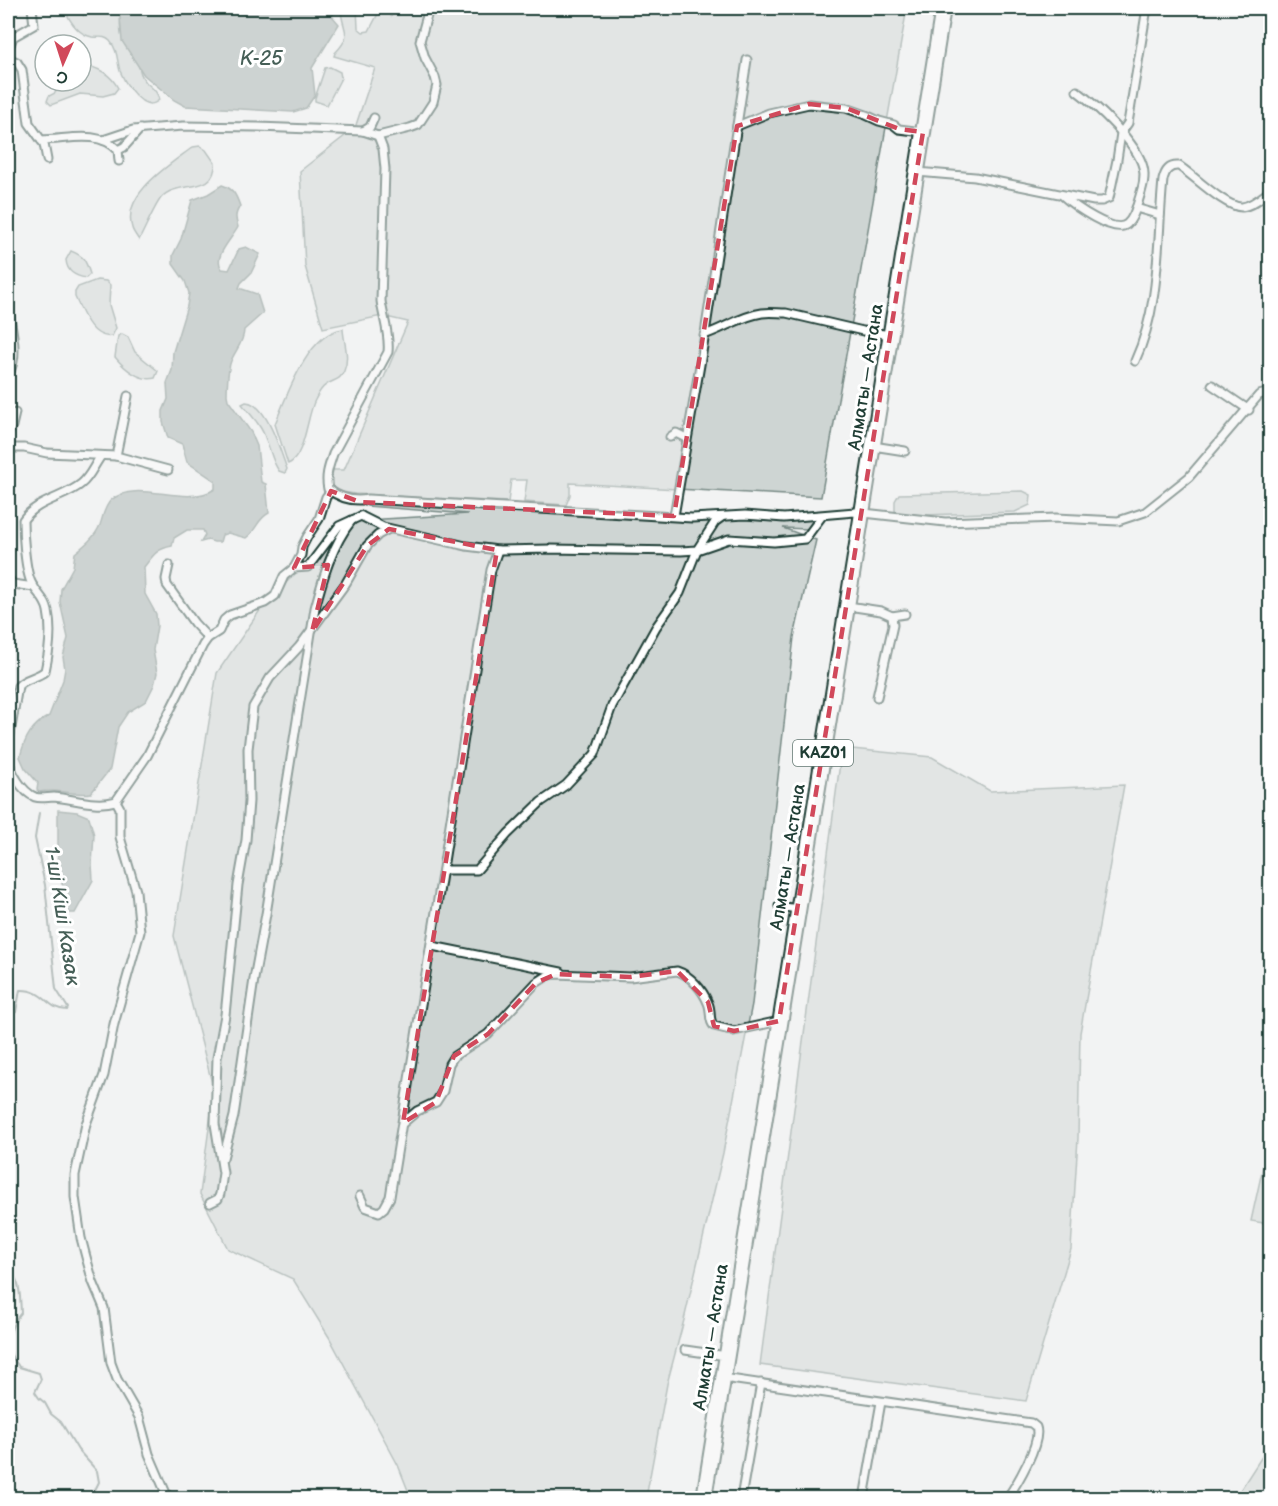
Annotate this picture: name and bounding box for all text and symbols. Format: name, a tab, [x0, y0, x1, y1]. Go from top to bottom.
north arrow	[33, 33, 93, 93]
water label: К-25	[240, 47, 283, 71]
text: С	[56, 67, 68, 86]
street label: Алматы — Астана	[844, 302, 888, 453]
road number: KАZ01	[793, 740, 853, 766]
street label: Алматы — Астана	[766, 782, 810, 933]
water label: 1-ші Кіші Казак	[39, 845, 85, 988]
street label: Алматы — Астана	[689, 1262, 733, 1413]

